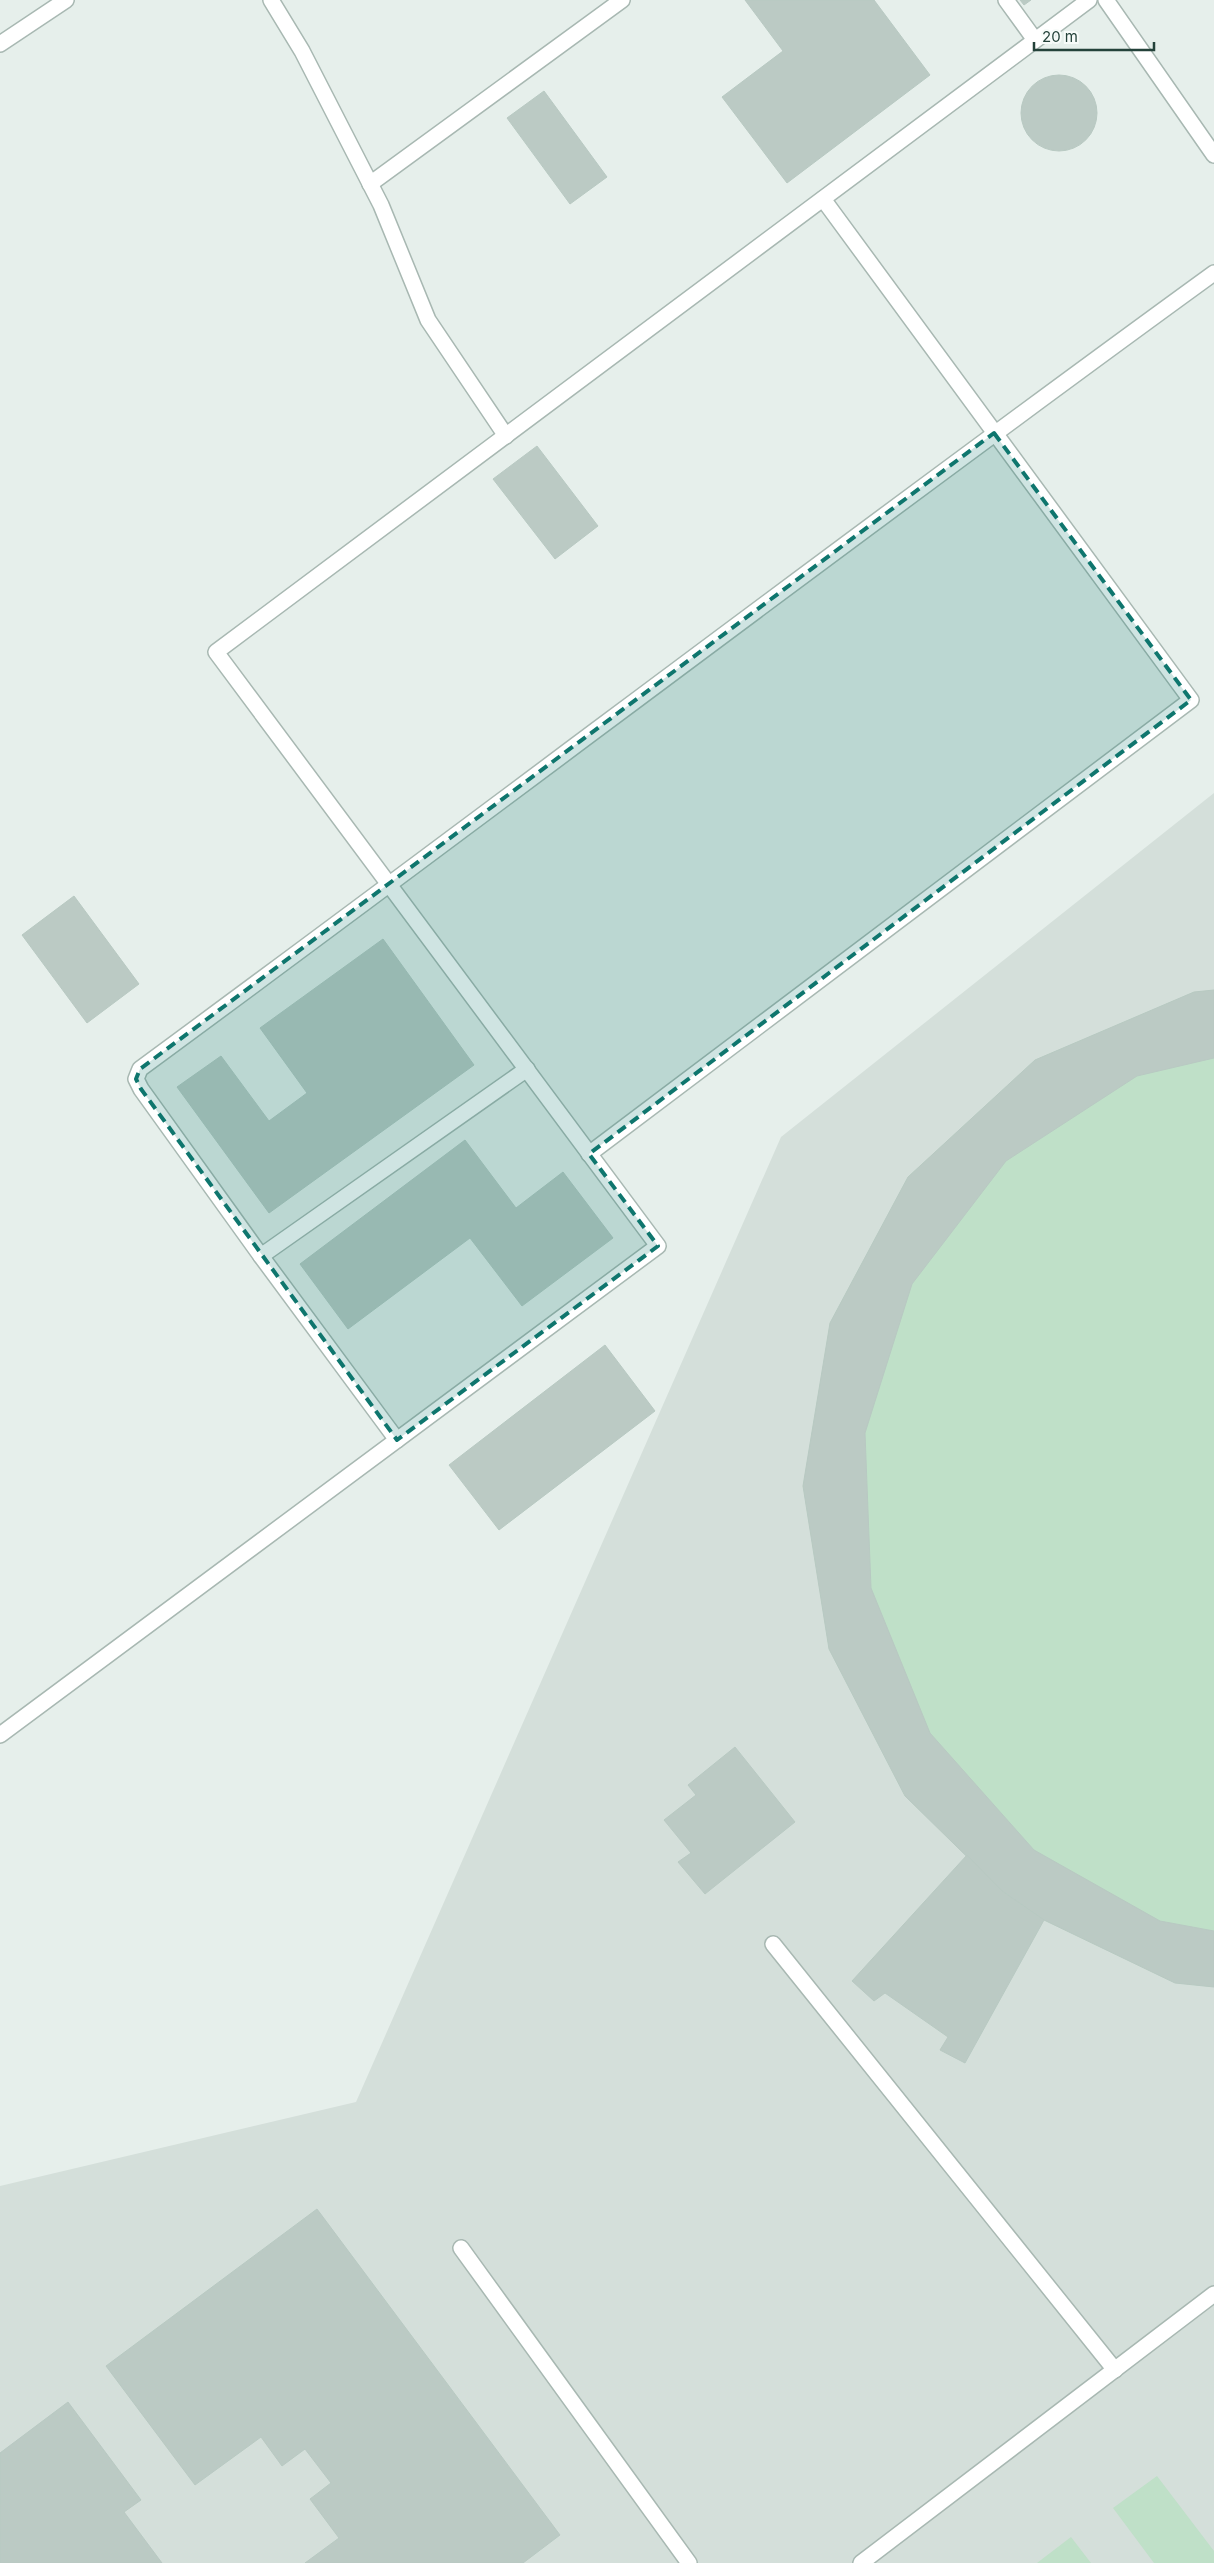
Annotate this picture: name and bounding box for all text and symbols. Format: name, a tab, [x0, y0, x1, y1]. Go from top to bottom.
scale bar	[1034, 20, 1154, 52]
text: 20 m	[1042, 27, 1078, 46]

